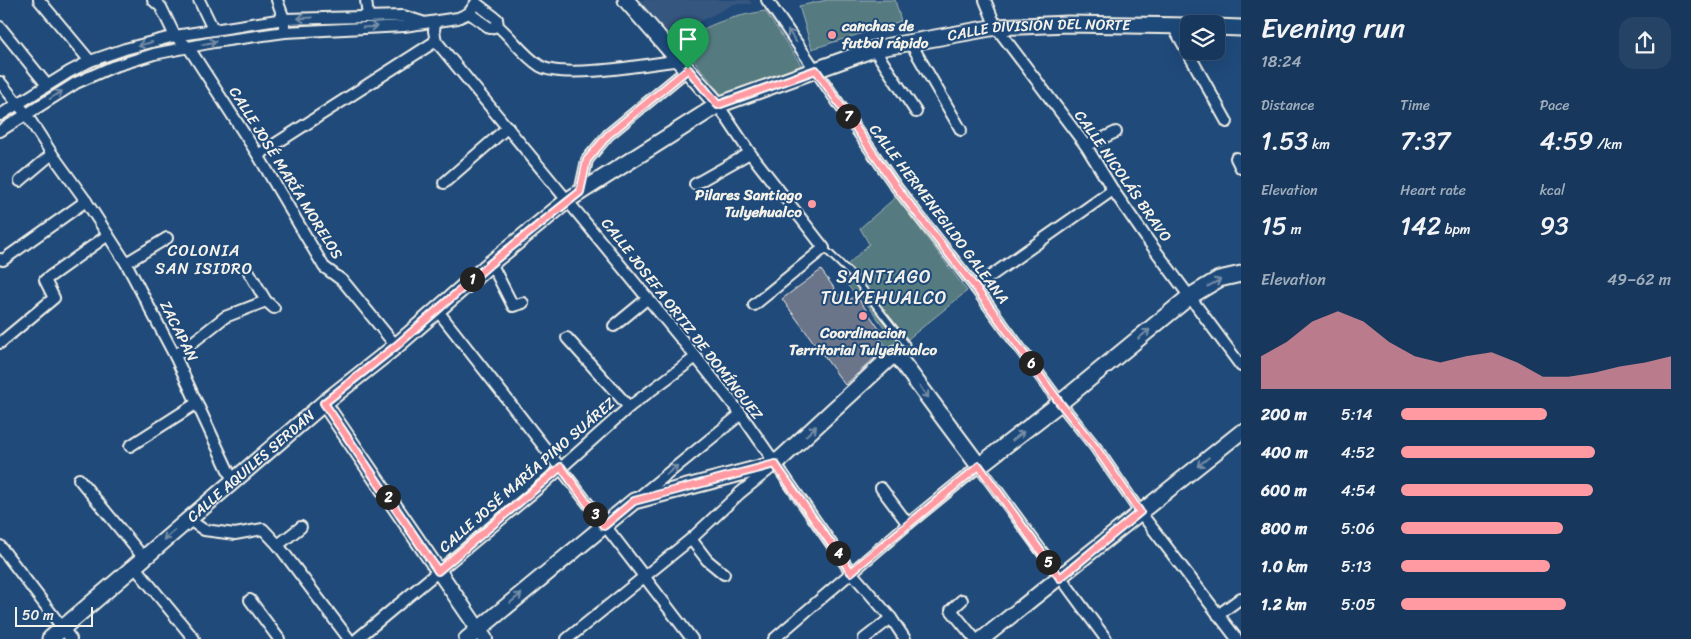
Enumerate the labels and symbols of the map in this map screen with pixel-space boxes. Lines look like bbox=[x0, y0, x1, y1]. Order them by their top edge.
street label: CALLE DIVISIÓN DEL NORTE bbox=[945, 11, 1132, 49]
place label: canchas de futbol rápido bbox=[841, 13, 929, 56]
one-way arrow bbox=[297, 14, 313, 23]
pin bbox=[667, 18, 709, 69]
one-way arrow bbox=[362, 23, 378, 32]
one-way arrow bbox=[787, 29, 797, 43]
marker: canchas de futbol rápido bbox=[826, 29, 838, 41]
one-way arrow bbox=[200, 38, 216, 48]
one-way arrow bbox=[137, 39, 153, 49]
street label: CALLE JOSÉ MARÍA MORELOS bbox=[222, 81, 350, 265]
one-way arrow bbox=[49, 90, 63, 101]
pin: 7 bbox=[836, 104, 860, 128]
street label: CALLE NICOLÁS BRAVO bbox=[1067, 104, 1179, 248]
street label: CALLE HERMENEGILDO GALEANA bbox=[862, 118, 1016, 310]
place label: Pilares Santiago Tulyehualco bbox=[695, 182, 802, 225]
marker: Pilares Santiago Tulyehualco bbox=[806, 198, 818, 210]
street label: CALLE JOSEFA ORTIZ DE DOMÍNGUEZ bbox=[594, 212, 770, 426]
district label: COLONIA SAN ISIDRO bbox=[155, 236, 253, 283]
district label: SANTIAGO TULYEHUALCO bbox=[820, 261, 948, 314]
pin: 1 bbox=[460, 266, 484, 292]
one-way arrow bbox=[1206, 278, 1221, 288]
street label: ZACAPAN bbox=[153, 296, 206, 367]
marker: Coordinacion Territorial Tulyehualco bbox=[857, 310, 869, 322]
place label: Coordinacion Territorial Tulyehualco bbox=[789, 320, 937, 363]
one-way arrow bbox=[1137, 328, 1150, 339]
pin: 6 bbox=[1018, 350, 1044, 376]
one-way arrow bbox=[919, 385, 929, 399]
street label: CALLE JOSÉ MARÍA PINO SUÁREZ bbox=[433, 390, 621, 559]
street label: CALLE AQUILES SERDÁN bbox=[181, 403, 321, 529]
one-way arrow bbox=[804, 425, 817, 437]
one-way arrow bbox=[1011, 430, 1024, 441]
one-way arrow bbox=[1197, 457, 1210, 468]
one-way arrow bbox=[665, 465, 678, 476]
pin: 2 bbox=[376, 484, 400, 510]
pin: 3 bbox=[582, 502, 608, 526]
one-way arrow bbox=[162, 529, 175, 541]
pin: 4 bbox=[826, 540, 850, 566]
pin: 5 bbox=[1036, 550, 1060, 574]
one-way arrow bbox=[509, 593, 522, 604]
scale bar bbox=[15, 604, 92, 627]

